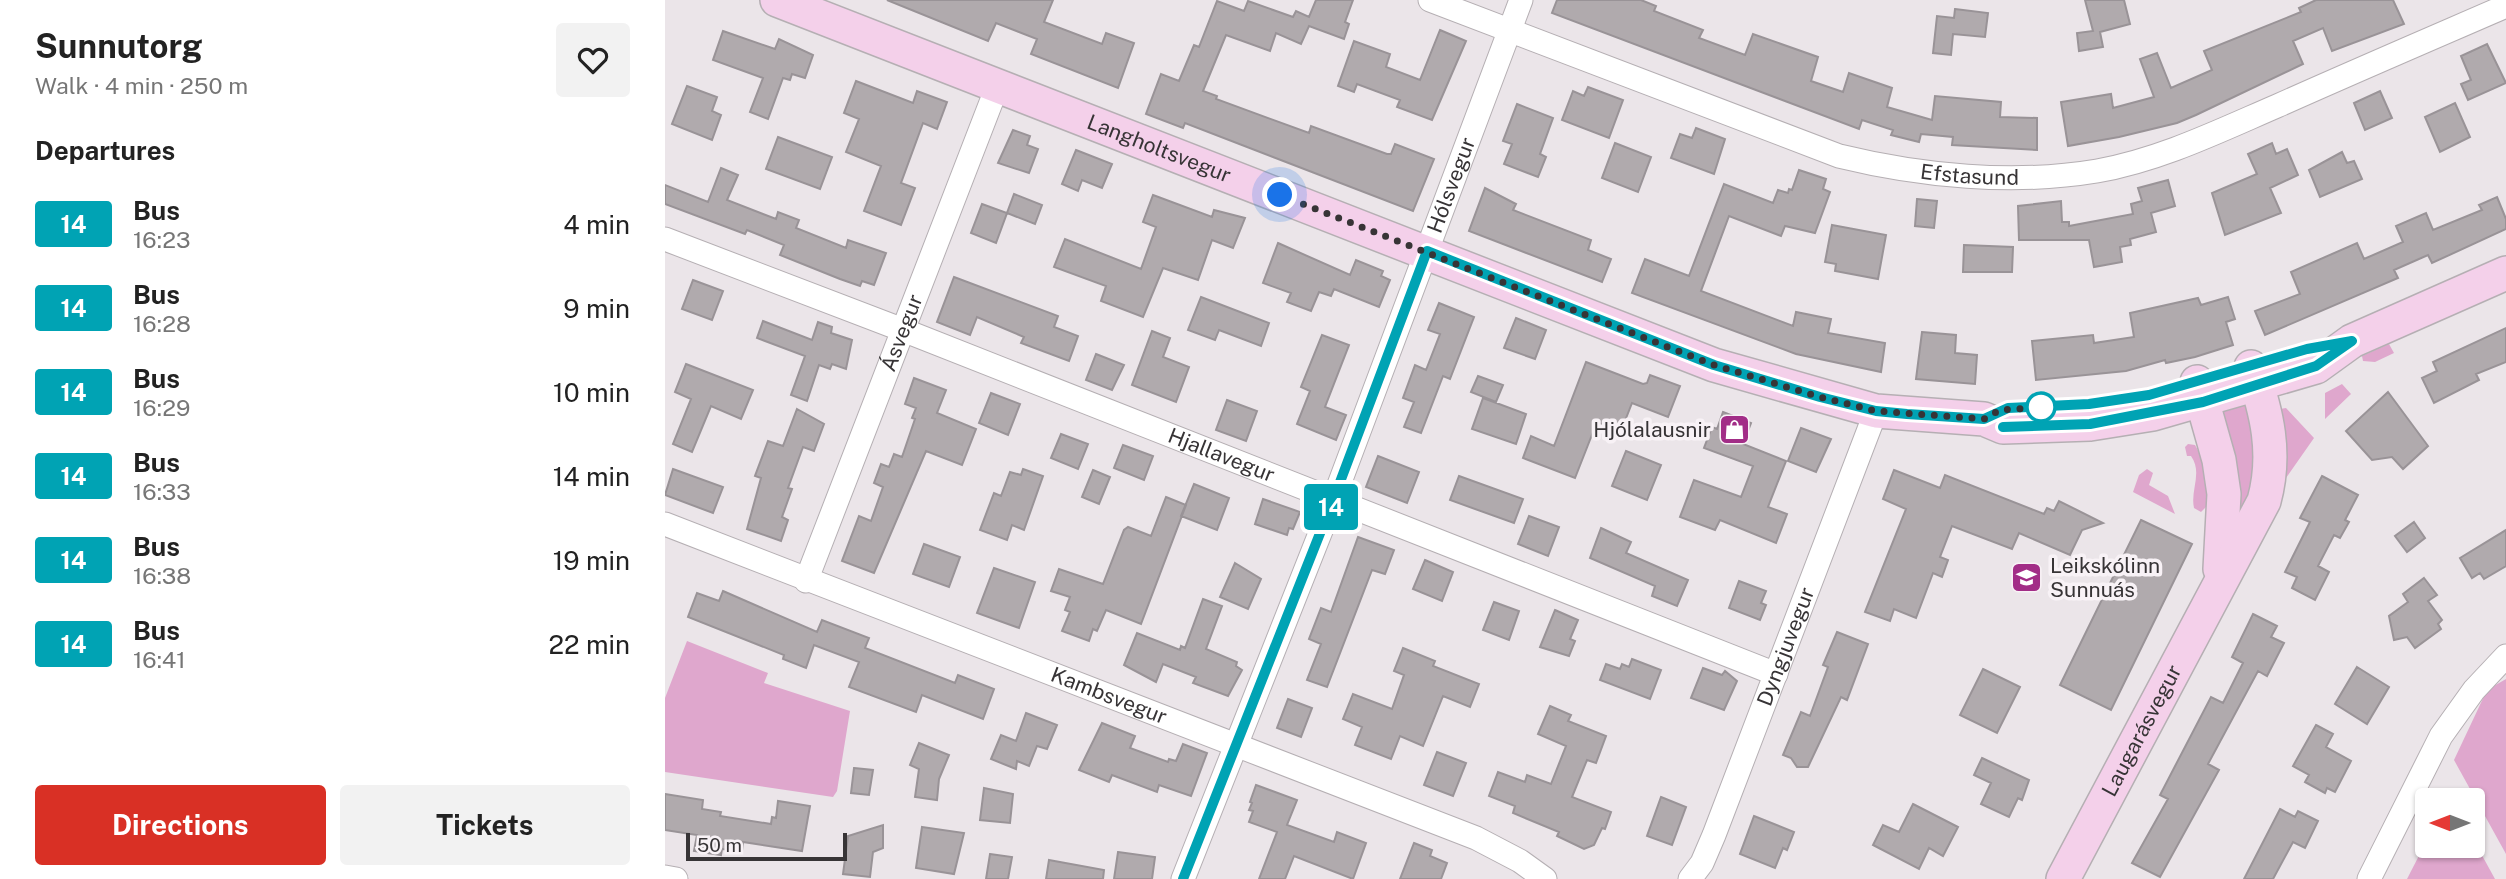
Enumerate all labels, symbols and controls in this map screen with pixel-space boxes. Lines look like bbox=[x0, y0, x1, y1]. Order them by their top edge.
button: heart bbox=[556, 23, 630, 97]
text: Sunnutorg bbox=[35, 27, 203, 65]
text: Walk · 4 min · 250 m bbox=[35, 72, 248, 99]
street label: Langholtsvegur bbox=[1084, 109, 1235, 188]
street label: Hólsvegur bbox=[1422, 134, 1480, 236]
text: Departures bbox=[35, 135, 175, 166]
street label: Efstasund bbox=[1919, 159, 2019, 190]
your location bbox=[1262, 177, 1297, 212]
text: Bus bbox=[133, 195, 180, 226]
text: 4 min bbox=[563, 209, 630, 240]
text: 14 bbox=[60, 210, 87, 238]
text: 16:23 bbox=[133, 226, 191, 253]
text: Bus bbox=[133, 279, 180, 310]
street label: Ásvegur bbox=[875, 291, 928, 375]
text: 9 min bbox=[563, 293, 630, 324]
text: 14 bbox=[60, 294, 87, 322]
text: 16:28 bbox=[133, 310, 191, 337]
text: Bus bbox=[133, 363, 180, 394]
text: 10 min bbox=[553, 377, 630, 408]
text: 14 bbox=[60, 378, 87, 406]
unlabelled marker bbox=[2026, 392, 2056, 422]
text: 16:29 bbox=[133, 394, 190, 421]
shop icon: Hjólalausnir bbox=[1717, 413, 1751, 447]
place label: Hjólalausnir bbox=[1593, 417, 1711, 442]
street label: Hjallavegur bbox=[1165, 423, 1278, 487]
text: Bus bbox=[133, 447, 180, 478]
text: 14 min bbox=[553, 461, 630, 492]
text: 14 bbox=[60, 462, 87, 490]
text: 16:33 bbox=[133, 478, 191, 505]
line badge: 14 bbox=[1299, 484, 1363, 530]
text: 14 bbox=[1318, 493, 1344, 521]
text: Bus bbox=[133, 531, 180, 562]
text: 19 min bbox=[553, 545, 630, 576]
text: 14 bbox=[60, 546, 87, 574]
place label: Leikskólinn Sunnuás bbox=[2050, 553, 2160, 602]
school or university icon: Leikskólinn Sunnuás bbox=[2010, 561, 2044, 595]
text: 16:38 bbox=[133, 562, 191, 589]
street label: Dyngjuvegur bbox=[1751, 584, 1819, 709]
text: Bus bbox=[133, 615, 180, 646]
text: 22 min bbox=[549, 629, 630, 660]
text: 14 bbox=[60, 630, 87, 658]
text: 16:41 bbox=[133, 646, 186, 673]
street label: Laugarásvegur bbox=[2096, 660, 2187, 801]
street label: Kambsvegur bbox=[1047, 662, 1171, 729]
button: Directions bbox=[35, 785, 326, 865]
button: Tickets bbox=[340, 785, 630, 865]
north arrow bbox=[2415, 788, 2485, 858]
map controls bbox=[2415, 788, 2485, 858]
scale bar bbox=[686, 830, 847, 862]
text: 50 m bbox=[697, 834, 742, 856]

